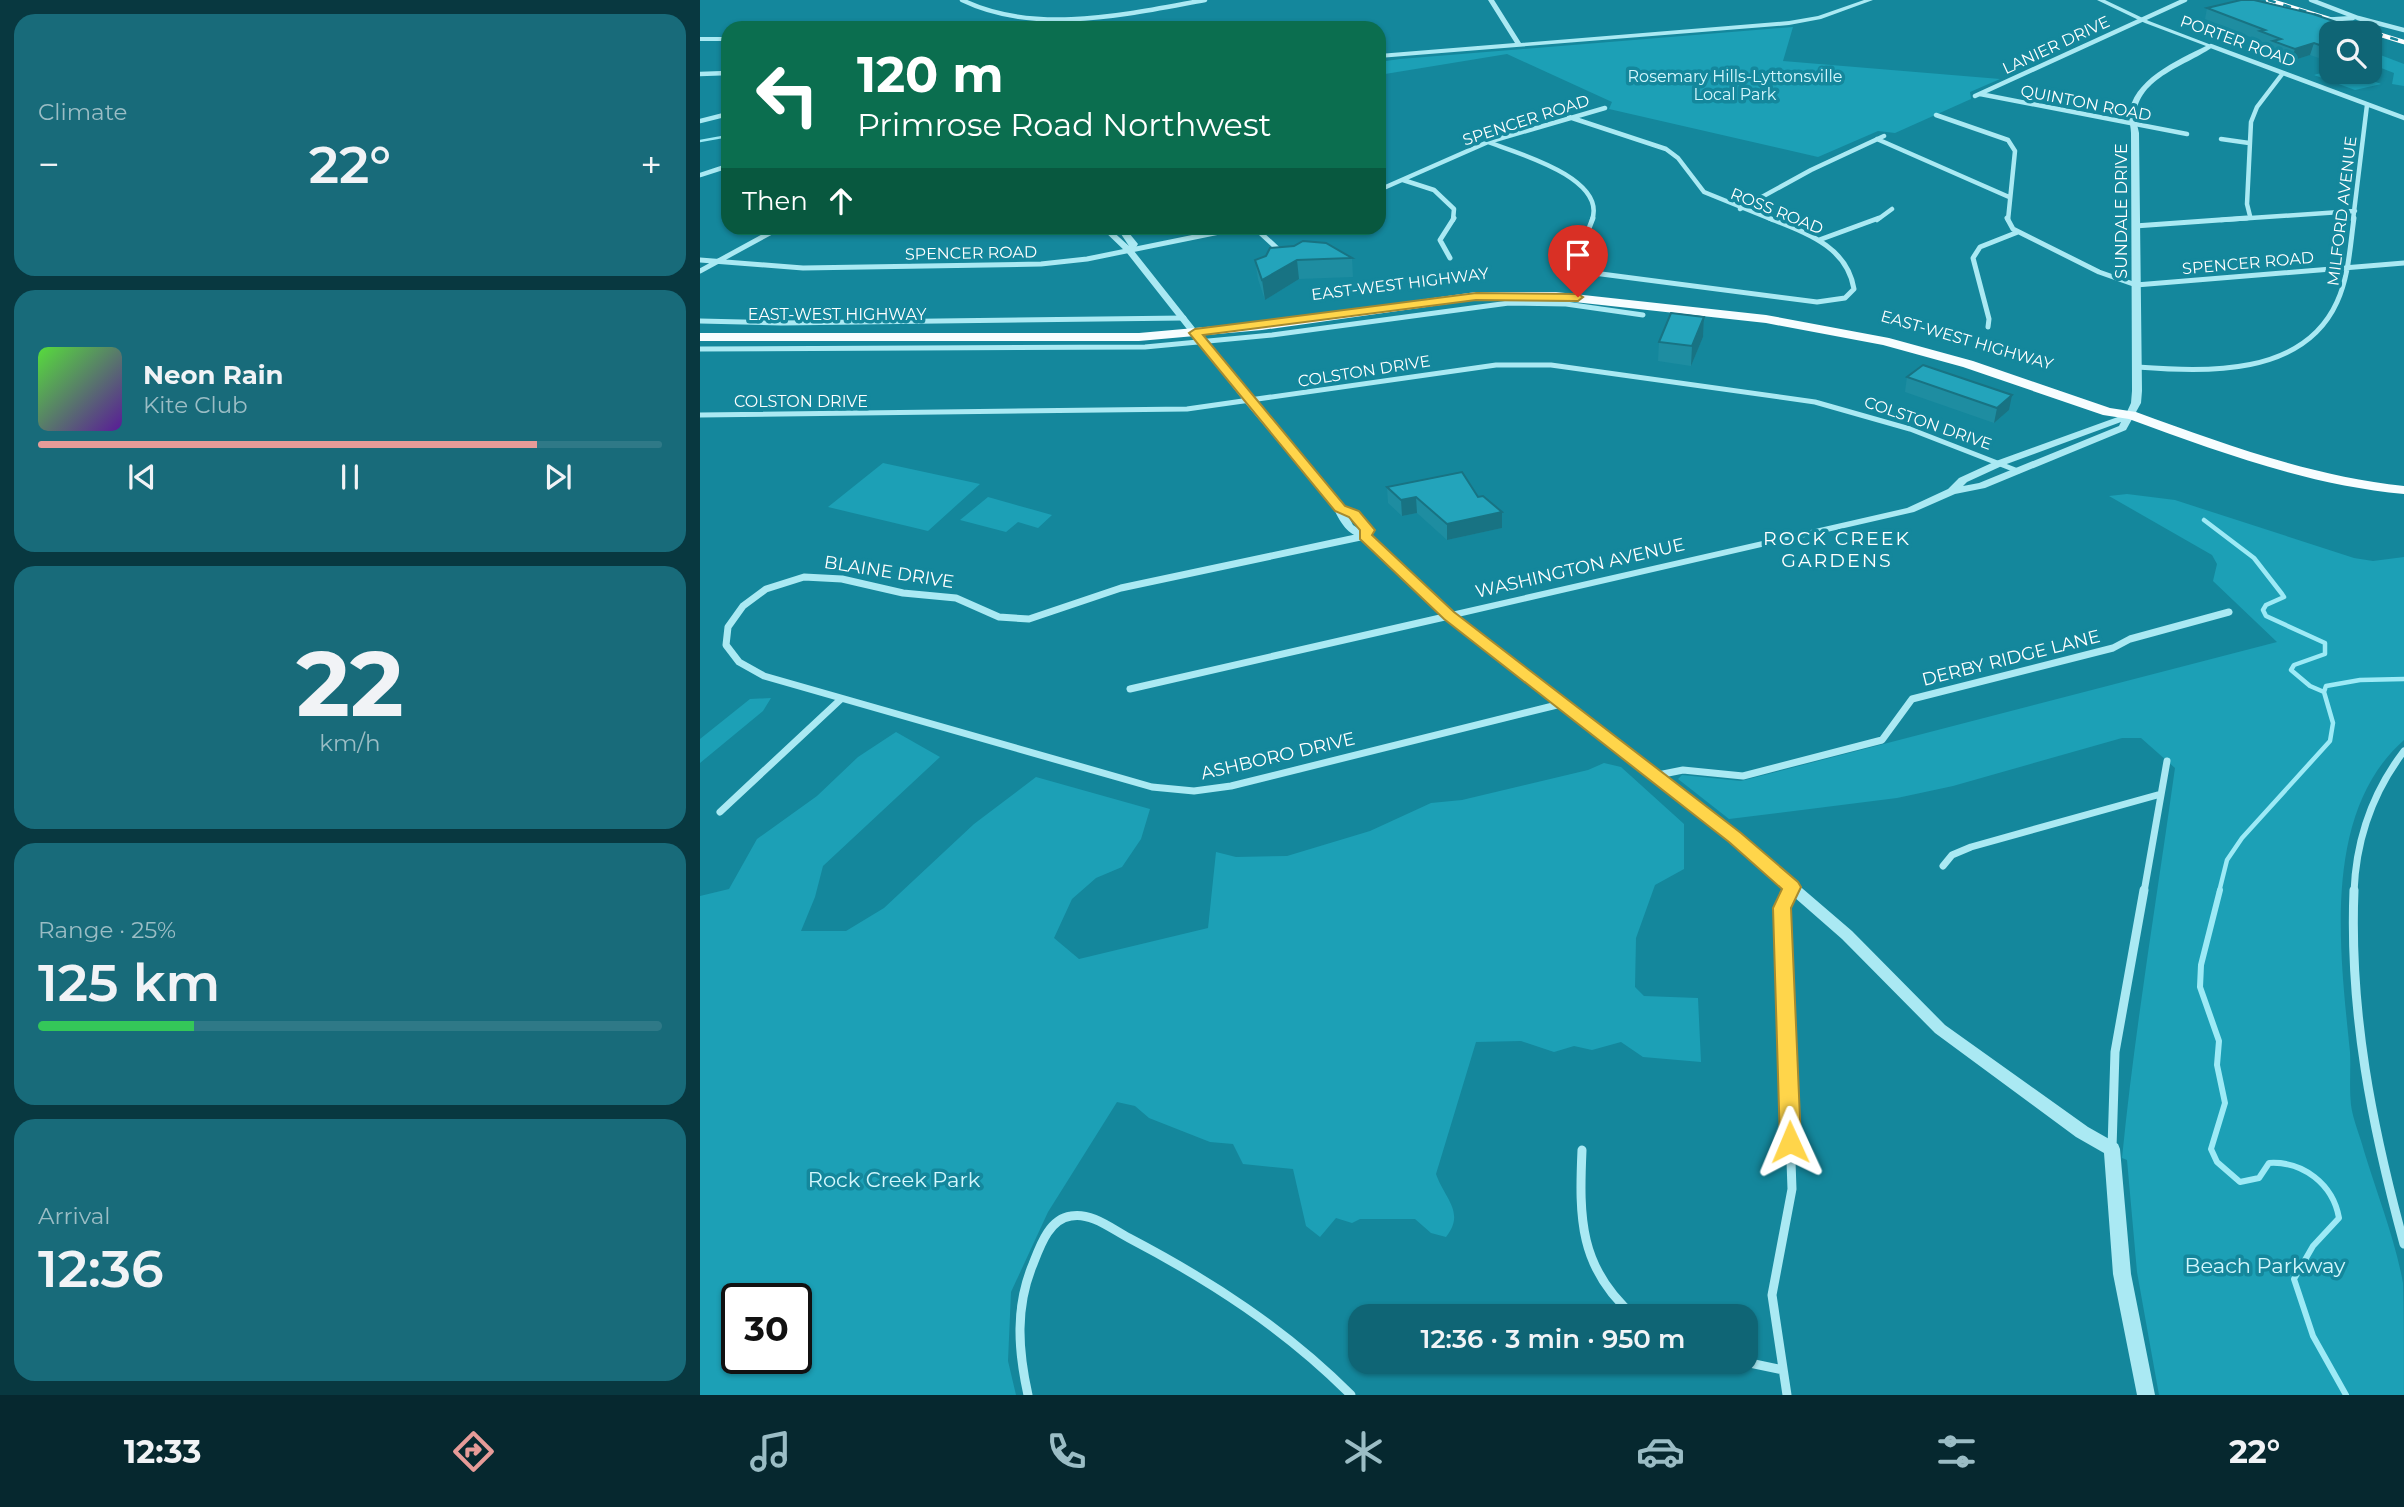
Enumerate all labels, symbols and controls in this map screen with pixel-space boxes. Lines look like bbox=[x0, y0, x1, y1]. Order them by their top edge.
street label: PORTER ROAD bbox=[2178, 11, 2298, 71]
street label: LANIER DRIVE bbox=[1999, 12, 2113, 78]
map controls bbox=[2319, 21, 2382, 84]
button: search bbox=[2319, 21, 2382, 84]
text: 120 m bbox=[857, 45, 1004, 104]
icon: left bbox=[742, 49, 833, 140]
park label: Rosemary Hills-Lyttonsville Local Park bbox=[1628, 67, 1842, 104]
street label: QUINTON ROAD bbox=[2019, 81, 2153, 125]
street label: SPENCER ROAD bbox=[1460, 91, 1592, 149]
text: Climate bbox=[38, 98, 127, 126]
text: Primrose Road Northwest bbox=[857, 105, 1272, 144]
text: 22° bbox=[309, 133, 391, 196]
street label: MILFORD AVENUE bbox=[2323, 135, 2361, 287]
text: − bbox=[38, 141, 60, 188]
text: + bbox=[640, 141, 662, 188]
street label: SUNDALE DRIVE bbox=[2112, 143, 2131, 279]
icon: ahead bbox=[822, 182, 860, 220]
street label: ROSS ROAD bbox=[1728, 184, 1826, 238]
text: Then bbox=[742, 185, 808, 217]
pin bbox=[1548, 225, 1608, 297]
icon: arrive bbox=[1559, 236, 1597, 274]
street label: SPENCER ROAD bbox=[905, 242, 1037, 264]
street label: SPENCER ROAD bbox=[2181, 248, 2315, 278]
street label: EAST-WEST HIGHWAY bbox=[1310, 264, 1491, 304]
street label: EAST-WEST HIGHWAY bbox=[748, 305, 927, 324]
street label: EAST-WEST HIGHWAY bbox=[1879, 306, 2056, 374]
street label: COLSTON DRIVE bbox=[1296, 351, 1432, 391]
text: Neon Rain bbox=[143, 359, 284, 391]
text: Kite Club bbox=[143, 391, 248, 419]
street label: COLSTON DRIVE bbox=[734, 392, 868, 411]
street label: COLSTON DRIVE bbox=[1862, 392, 1994, 454]
icon: previous bbox=[123, 458, 161, 496]
icon: pause bbox=[331, 458, 369, 496]
icon: next bbox=[539, 458, 577, 496]
district label: ROCK CREEK GARDENS bbox=[1763, 527, 1911, 572]
street label: WASHINGTON AVENUE bbox=[1473, 533, 1687, 603]
street label: BLAINE DRIVE bbox=[822, 551, 956, 593]
street label: DERBY RIDGE LANE bbox=[1920, 625, 2102, 691]
text: 22 bbox=[296, 628, 404, 739]
street label: ASHBORO DRIVE bbox=[1199, 728, 1357, 784]
text: km/h bbox=[319, 729, 381, 757]
text: Range · 25% bbox=[38, 916, 176, 944]
text: 125 km bbox=[38, 951, 220, 1014]
position arrow bbox=[1753, 1105, 1827, 1179]
park label: Rock Creek Park bbox=[808, 1167, 981, 1192]
text: Arrival bbox=[38, 1202, 111, 1230]
text: 12:36 bbox=[38, 1237, 164, 1300]
park label: Beach Parkway bbox=[2185, 1253, 2346, 1278]
speed limit sign: 30 bbox=[721, 1283, 812, 1374]
text: 12:36 · 3 min · 950 m bbox=[1421, 1323, 1685, 1355]
icon: directions bbox=[449, 1427, 498, 1476]
icon: music bbox=[746, 1427, 795, 1476]
icon: phone bbox=[1042, 1427, 1091, 1476]
icon: climate bbox=[1339, 1427, 1388, 1476]
icon: car bbox=[1636, 1427, 1685, 1476]
icon: filters bbox=[1932, 1427, 1981, 1476]
text: 12:33 bbox=[124, 1432, 201, 1471]
text: 22° bbox=[2229, 1432, 2280, 1471]

